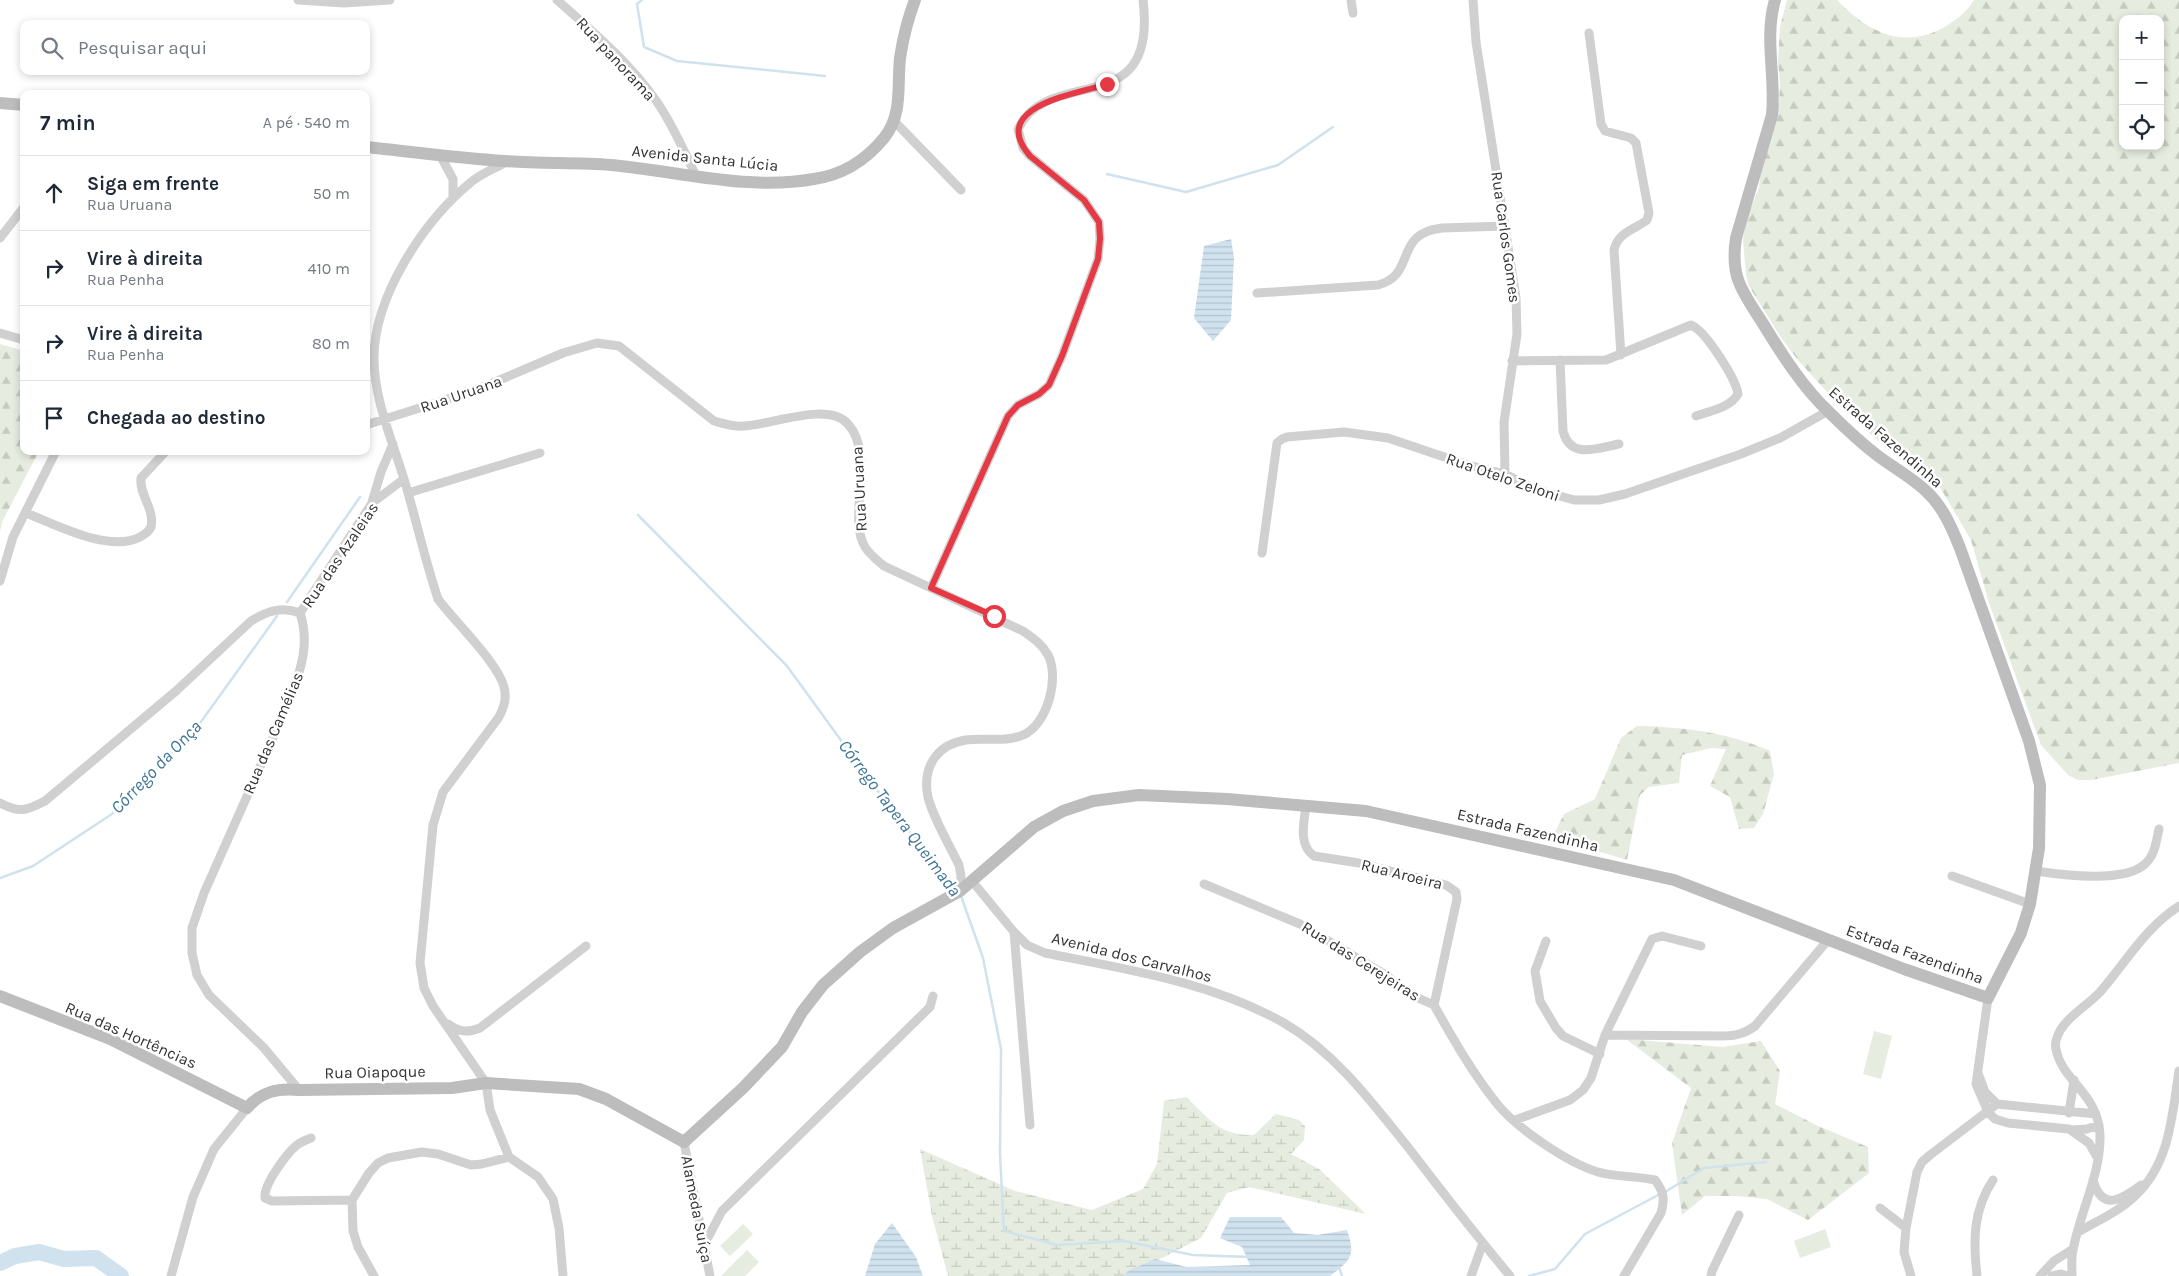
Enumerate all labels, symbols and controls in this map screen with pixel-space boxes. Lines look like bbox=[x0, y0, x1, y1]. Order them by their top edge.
street label: Rua panorama bbox=[573, 13, 659, 105]
map controls bbox=[2119, 15, 2164, 150]
button: + bbox=[2119, 15, 2164, 60]
search box bbox=[20, 20, 370, 75]
icon: search bbox=[38, 34, 66, 62]
text: Pesquisar aqui bbox=[78, 37, 207, 59]
button: − bbox=[2119, 60, 2164, 105]
route end bbox=[1096, 73, 1119, 96]
button: locate bbox=[2119, 105, 2164, 150]
text: 7 min bbox=[40, 111, 96, 135]
text: A pé · 540 m bbox=[263, 113, 350, 132]
street label: Avenida Santa Lúcia bbox=[631, 141, 779, 175]
street label: Rua Carlos Gomes bbox=[1487, 170, 1525, 304]
text: Siga em frente bbox=[87, 173, 219, 195]
icon: ahead bbox=[40, 179, 68, 207]
text: 50 m bbox=[313, 184, 350, 203]
text: Rua Uruana bbox=[87, 195, 172, 214]
text: Vire à direita bbox=[87, 248, 203, 270]
icon: right bbox=[40, 254, 68, 282]
text: 410 m bbox=[308, 259, 350, 278]
text: Rua Penha bbox=[87, 270, 164, 289]
text: Vire à direita bbox=[87, 323, 203, 345]
icon: right bbox=[40, 329, 68, 357]
text: 80 m bbox=[312, 334, 350, 353]
text: Rua Penha bbox=[87, 345, 164, 364]
street label: Rua Uruana bbox=[418, 371, 504, 417]
street label: Estrada Fazendinha bbox=[1825, 382, 1947, 492]
icon: arrive bbox=[40, 404, 68, 432]
text: Chegada ao destino bbox=[87, 407, 265, 429]
street label: Rua Uruana bbox=[847, 446, 871, 532]
street label: Rua Otelo Zeloni bbox=[1444, 449, 1562, 505]
street label: Rua das Azaleias bbox=[298, 499, 382, 611]
route start bbox=[983, 605, 1006, 628]
street label: Rua das Camélias bbox=[239, 669, 307, 797]
water label: Córrego da Onça bbox=[106, 716, 206, 818]
water label: Córrego Tapera Queimada bbox=[834, 735, 966, 901]
street label: Estrada Fazendinha bbox=[1455, 804, 1601, 856]
street label: Rua Aroeira bbox=[1359, 855, 1445, 893]
street label: Rua das Cerejeiras bbox=[1298, 917, 1424, 1005]
street label: Estrada Fazendinha bbox=[1844, 920, 1986, 988]
street label: Avenida dos Carvalhos bbox=[1050, 928, 1214, 986]
street label: Rua das Hortências bbox=[62, 997, 200, 1073]
street label: Rua Oiapoque bbox=[324, 1062, 426, 1082]
street label: Alameda Suíça bbox=[677, 1154, 717, 1264]

